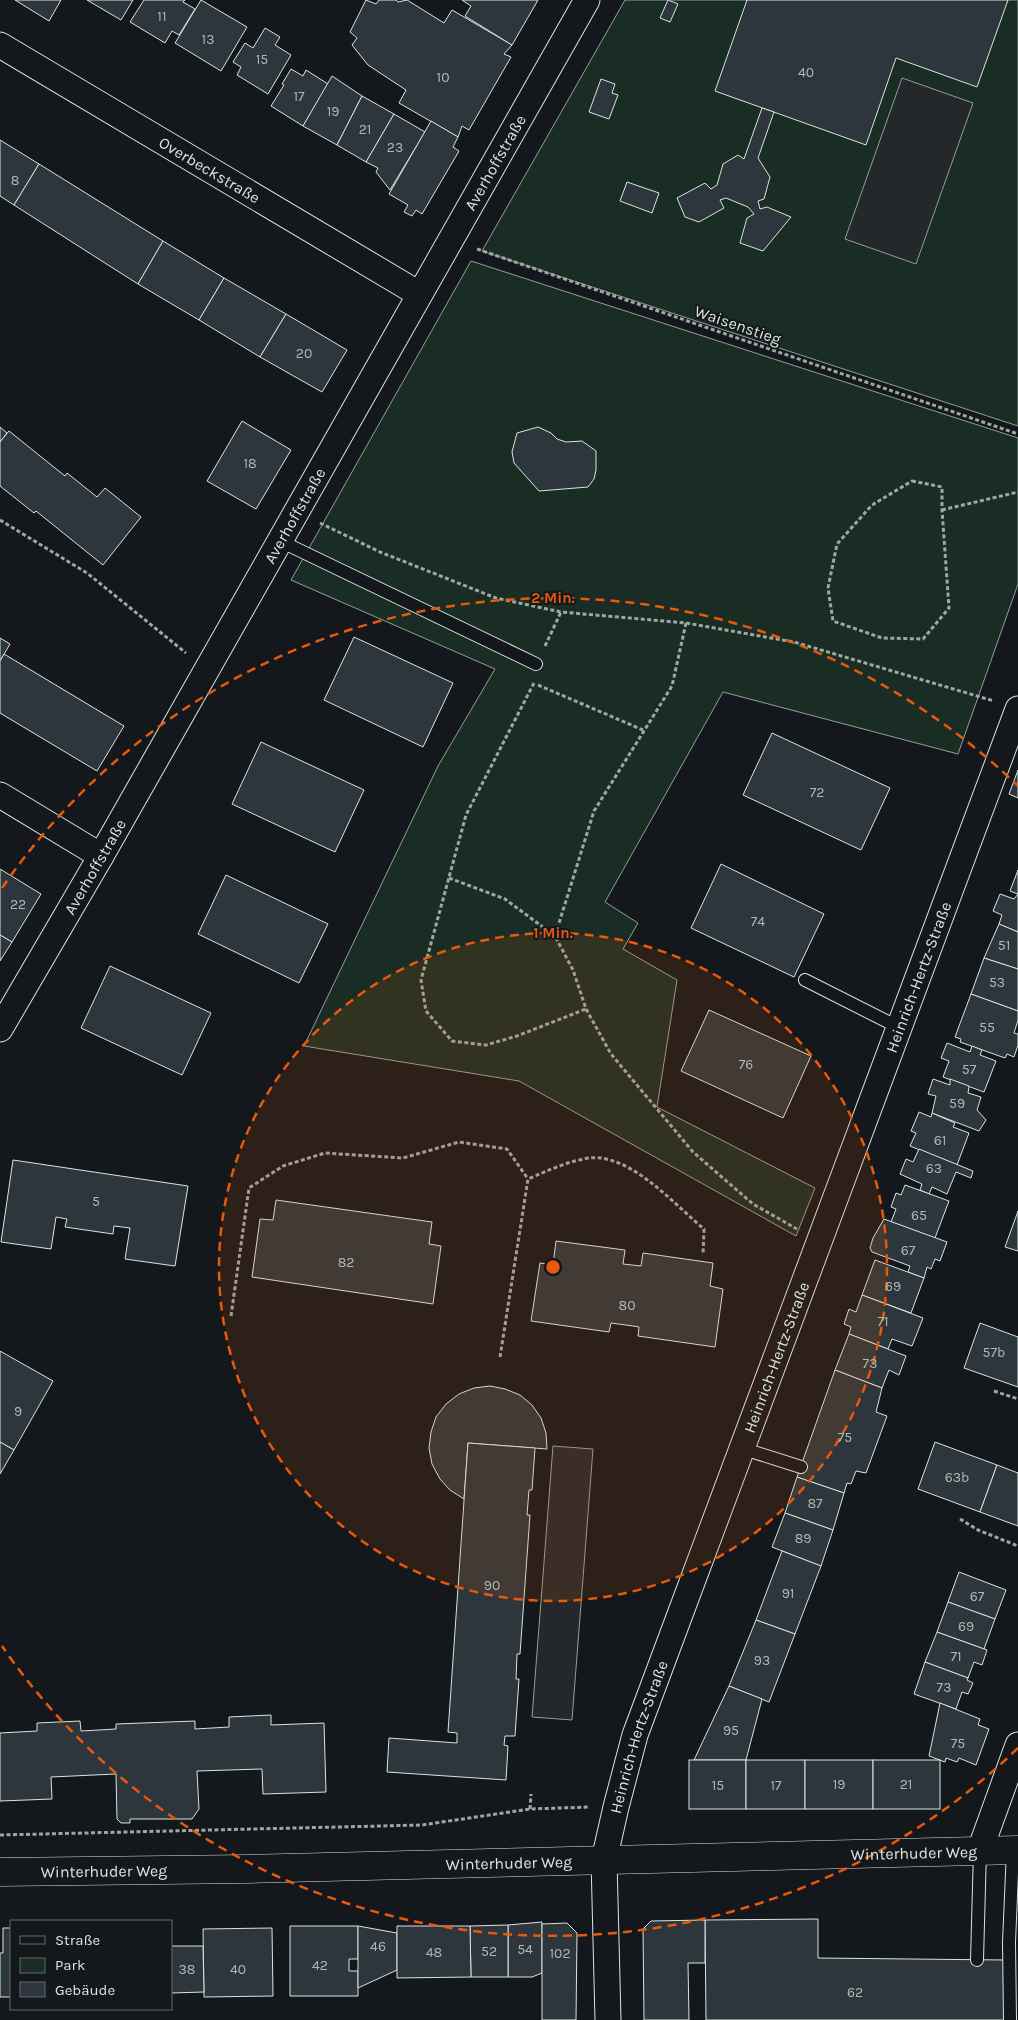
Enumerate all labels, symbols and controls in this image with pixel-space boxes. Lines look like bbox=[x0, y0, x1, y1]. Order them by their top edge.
house number: 11 bbox=[157, 8, 167, 25]
house number: 13 bbox=[202, 31, 214, 48]
house number: 15 bbox=[256, 51, 268, 68]
house number: 40 bbox=[798, 64, 814, 81]
house number: 10 bbox=[437, 69, 449, 86]
house number: 17 bbox=[293, 88, 305, 105]
house number: 19 bbox=[327, 103, 339, 120]
street label: Averhoffstraße bbox=[460, 111, 530, 214]
house number: 21 bbox=[359, 121, 371, 138]
street label: Overbeckstraße bbox=[156, 132, 264, 207]
house number: 23 bbox=[387, 139, 403, 156]
house number: 8 bbox=[11, 172, 19, 189]
street label: Waisenstieg bbox=[692, 301, 784, 349]
house number: 20 bbox=[296, 345, 312, 362]
house number: 18 bbox=[243, 455, 257, 472]
street label: Averhoffstraße bbox=[260, 464, 329, 567]
text: 2 Min. bbox=[531, 589, 575, 607]
house number: 72 bbox=[810, 784, 824, 801]
street label: Averhoffstraße bbox=[60, 815, 130, 918]
house number: 22 bbox=[10, 896, 26, 913]
street label: Heinrich-Hertz-Straße bbox=[881, 899, 955, 1055]
house number: 74 bbox=[751, 913, 765, 930]
text: 1 Min. bbox=[533, 924, 573, 942]
house number: 51 bbox=[998, 937, 1010, 954]
house number: 53 bbox=[989, 974, 1005, 991]
house number: 55 bbox=[979, 1019, 995, 1036]
house number: 76 bbox=[739, 1056, 753, 1073]
house number: 57 bbox=[962, 1061, 977, 1078]
house number: 59 bbox=[949, 1095, 965, 1112]
house number: 61 bbox=[934, 1132, 946, 1149]
house number: 63 bbox=[926, 1160, 942, 1177]
house number: 5 bbox=[92, 1193, 100, 1210]
house number: 65 bbox=[911, 1207, 927, 1224]
house number: 67 bbox=[901, 1242, 916, 1259]
house number: 82 bbox=[338, 1254, 354, 1271]
centre of rings bbox=[544, 1258, 562, 1276]
house number: 69 bbox=[885, 1278, 901, 1295]
street label: Heinrich-Hertz-Straße bbox=[739, 1279, 813, 1435]
house number: 80 bbox=[619, 1297, 635, 1314]
house number: 71 bbox=[877, 1313, 889, 1330]
house number: 57b bbox=[983, 1344, 1005, 1361]
house number: 73 bbox=[863, 1355, 877, 1372]
house number: 9 bbox=[14, 1403, 22, 1420]
house number: 75 bbox=[838, 1429, 852, 1446]
house number: 63b bbox=[945, 1469, 969, 1486]
house number: 87 bbox=[807, 1495, 823, 1512]
house number: 89 bbox=[795, 1530, 811, 1547]
house number: 90 bbox=[484, 1577, 500, 1594]
house number: 91 bbox=[782, 1585, 794, 1602]
house number: 67 bbox=[970, 1588, 985, 1605]
house number: 69 bbox=[958, 1618, 974, 1635]
house number: 71 bbox=[950, 1648, 962, 1665]
house number: 93 bbox=[754, 1652, 770, 1669]
street label: Heinrich-Hertz-Straße bbox=[605, 1658, 672, 1815]
house number: 73 bbox=[937, 1679, 951, 1696]
house number: 95 bbox=[723, 1722, 739, 1739]
house number: 75 bbox=[951, 1735, 965, 1752]
house number: 19 bbox=[833, 1776, 845, 1793]
house number: 21 bbox=[900, 1776, 912, 1793]
house number: 15 bbox=[712, 1777, 724, 1794]
house number: 17 bbox=[770, 1777, 782, 1794]
street label: Winterhuder Weg bbox=[850, 1842, 977, 1864]
street label: Winterhuder Weg bbox=[445, 1851, 572, 1874]
street label: Winterhuder Weg bbox=[41, 1860, 167, 1881]
legend bbox=[10, 1920, 172, 2010]
text: Straße bbox=[55, 1931, 100, 1949]
house number: 46 bbox=[370, 1938, 386, 1955]
house number: 54 bbox=[517, 1941, 533, 1958]
house number: 52 bbox=[481, 1943, 497, 1960]
house number: 48 bbox=[426, 1944, 442, 1961]
house number: 102 bbox=[549, 1945, 571, 1962]
text: Park bbox=[55, 1956, 85, 1974]
house number: 42 bbox=[312, 1957, 328, 1974]
house number: 38 bbox=[179, 1961, 195, 1978]
house number: 40 bbox=[230, 1961, 246, 1978]
text: Gebäude bbox=[55, 1981, 115, 1999]
house number: 62 bbox=[847, 1984, 863, 2001]

